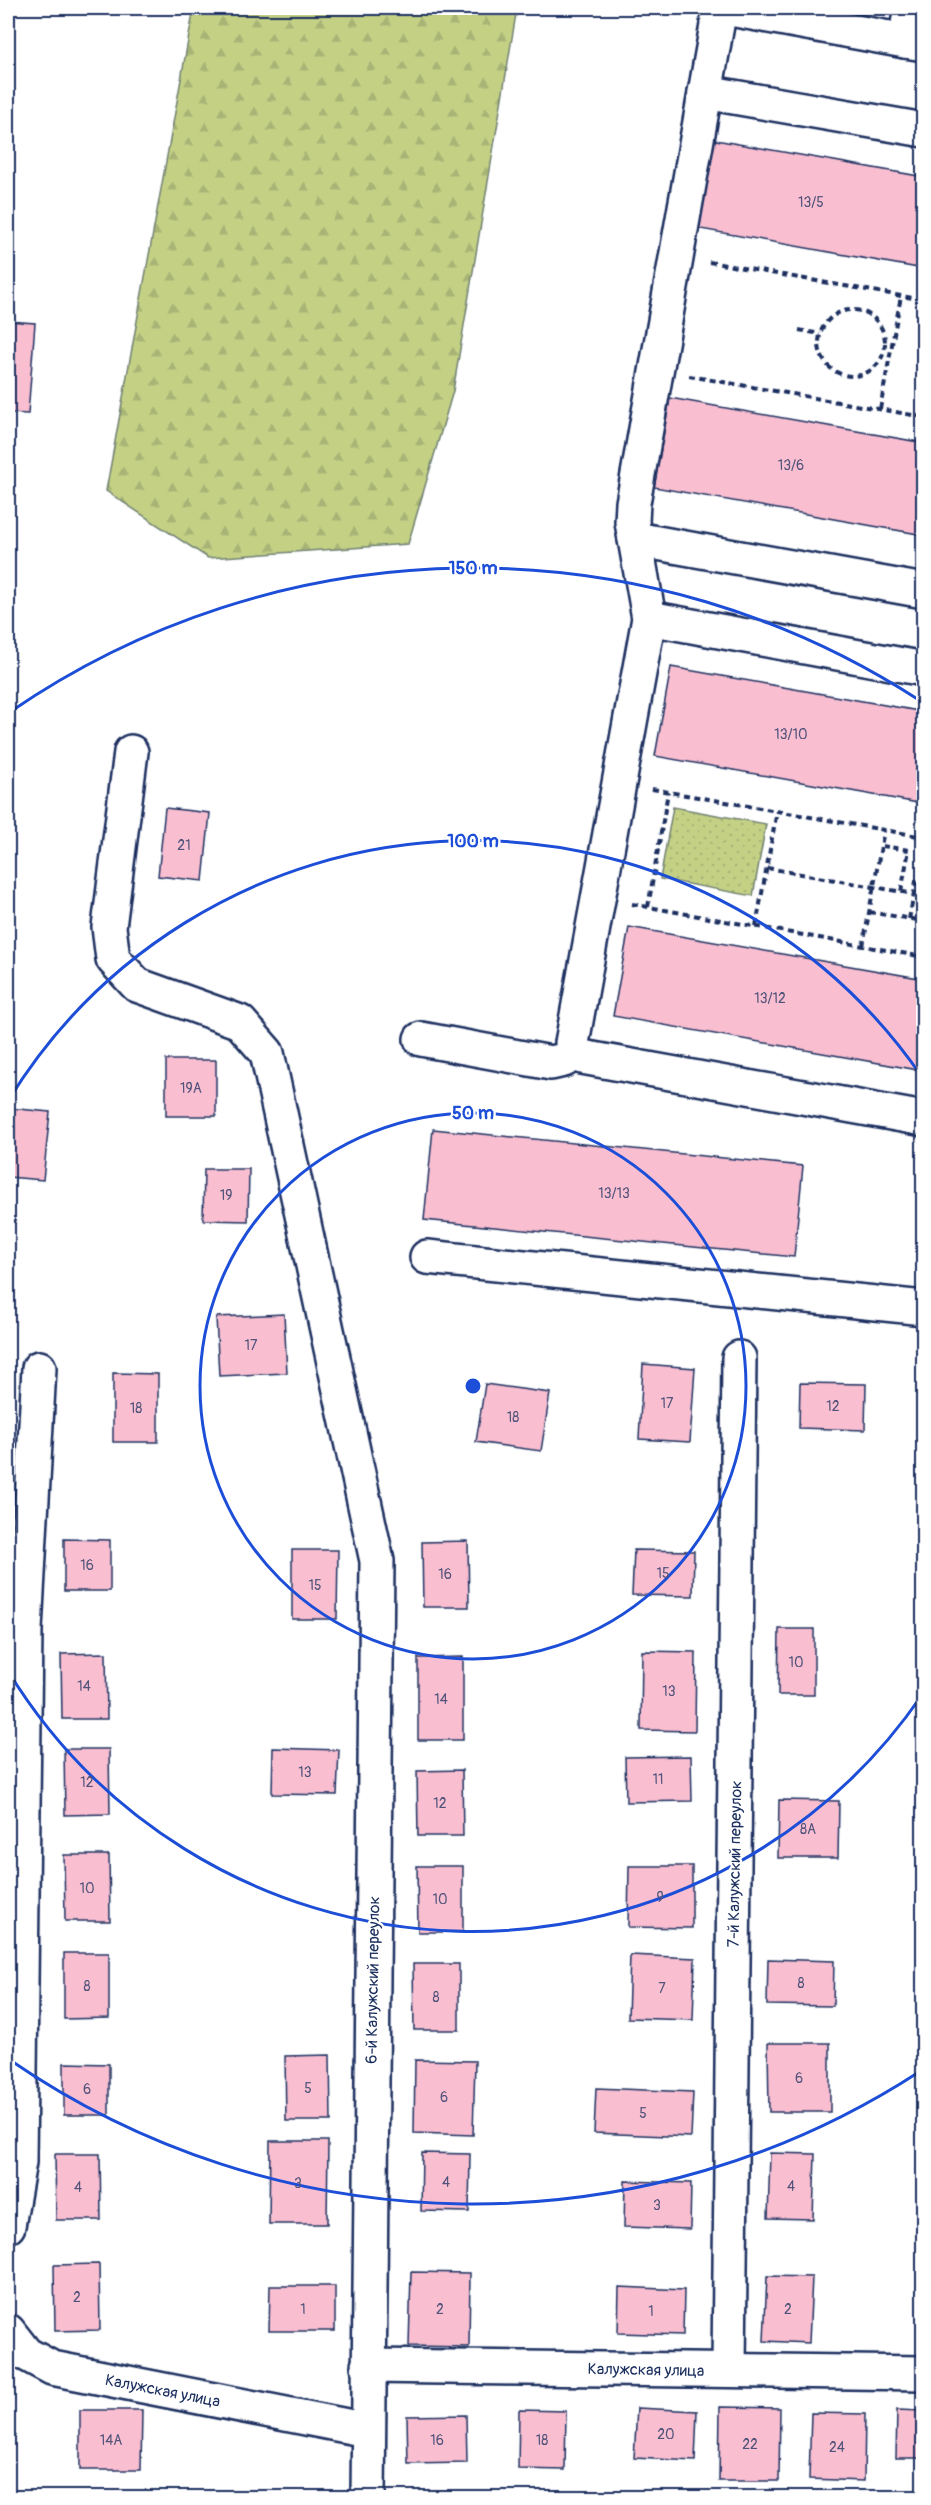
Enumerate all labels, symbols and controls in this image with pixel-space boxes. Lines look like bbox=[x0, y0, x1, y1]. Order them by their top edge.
house number: 13/5 bbox=[798, 194, 824, 211]
house number: 13/6 bbox=[778, 457, 804, 474]
text: 150 m bbox=[449, 557, 498, 580]
house number: 13/10 bbox=[774, 726, 808, 743]
text: 100 m bbox=[447, 830, 499, 853]
house number: 21 bbox=[177, 837, 191, 854]
house number: 13/12 bbox=[754, 990, 786, 1007]
house number: 19А bbox=[180, 1080, 202, 1097]
text: 50 m bbox=[452, 1102, 494, 1125]
house number: 13/13 bbox=[598, 1185, 630, 1202]
house number: 19 bbox=[220, 1187, 232, 1204]
house number: 17 bbox=[245, 1337, 258, 1354]
centre of rings bbox=[463, 1376, 483, 1396]
house number: 17 bbox=[661, 1395, 674, 1412]
house number: 12 bbox=[826, 1398, 840, 1415]
house number: 18 bbox=[130, 1400, 142, 1417]
house number: 18 bbox=[507, 1409, 519, 1426]
house number: 16 bbox=[80, 1557, 94, 1574]
house number: 15 bbox=[656, 1565, 670, 1582]
house number: 16 bbox=[438, 1566, 452, 1583]
house number: 15 bbox=[308, 1577, 322, 1594]
house number: 10 bbox=[788, 1654, 804, 1671]
house number: 14 bbox=[77, 1678, 91, 1695]
house number: 13 bbox=[662, 1683, 676, 1700]
house number: 14 bbox=[434, 1691, 448, 1708]
house number: 13 bbox=[298, 1764, 312, 1781]
house number: 11 bbox=[653, 1771, 663, 1788]
house number: 12 bbox=[80, 1774, 94, 1791]
street label: 7-й Калужский переулок bbox=[724, 1780, 746, 1948]
house number: 12 bbox=[433, 1795, 447, 1812]
house number: 8А bbox=[800, 1821, 816, 1838]
house number: 10 bbox=[79, 1880, 95, 1897]
house number: 9 bbox=[656, 1889, 664, 1906]
house number: 10 bbox=[432, 1891, 448, 1908]
street label: 6-й Калужский переулок bbox=[362, 1896, 384, 2064]
house number: 8 bbox=[797, 1975, 805, 1992]
house number: 8 bbox=[83, 1978, 91, 1995]
house number: 7 bbox=[658, 1980, 666, 1997]
house number: 8 bbox=[432, 1989, 440, 2006]
house number: 6 bbox=[795, 2070, 803, 2087]
house number: 5 bbox=[304, 2080, 312, 2097]
house number: 6 bbox=[83, 2081, 91, 2098]
house number: 6 bbox=[440, 2089, 448, 2106]
house number: 5 bbox=[639, 2105, 647, 2122]
house number: 4 bbox=[442, 2174, 450, 2191]
house number: 3 bbox=[294, 2175, 302, 2192]
house number: 4 bbox=[787, 2178, 795, 2195]
house number: 4 bbox=[74, 2179, 82, 2196]
house number: 3 bbox=[653, 2197, 661, 2214]
house number: 2 bbox=[73, 2289, 81, 2306]
house number: 1 bbox=[300, 2301, 306, 2318]
house number: 2 bbox=[436, 2301, 444, 2318]
house number: 2 bbox=[784, 2301, 792, 2318]
house number: 1 bbox=[648, 2303, 654, 2320]
street label: Калужская улица bbox=[587, 2359, 705, 2381]
street label: Калужская улица bbox=[104, 2370, 222, 2412]
house number: 20 bbox=[657, 2426, 675, 2443]
house number: 14А bbox=[100, 2432, 122, 2449]
house number: 16 bbox=[430, 2432, 444, 2449]
house number: 18 bbox=[536, 2432, 548, 2449]
house number: 22 bbox=[742, 2436, 758, 2453]
house number: 24 bbox=[829, 2439, 845, 2456]

